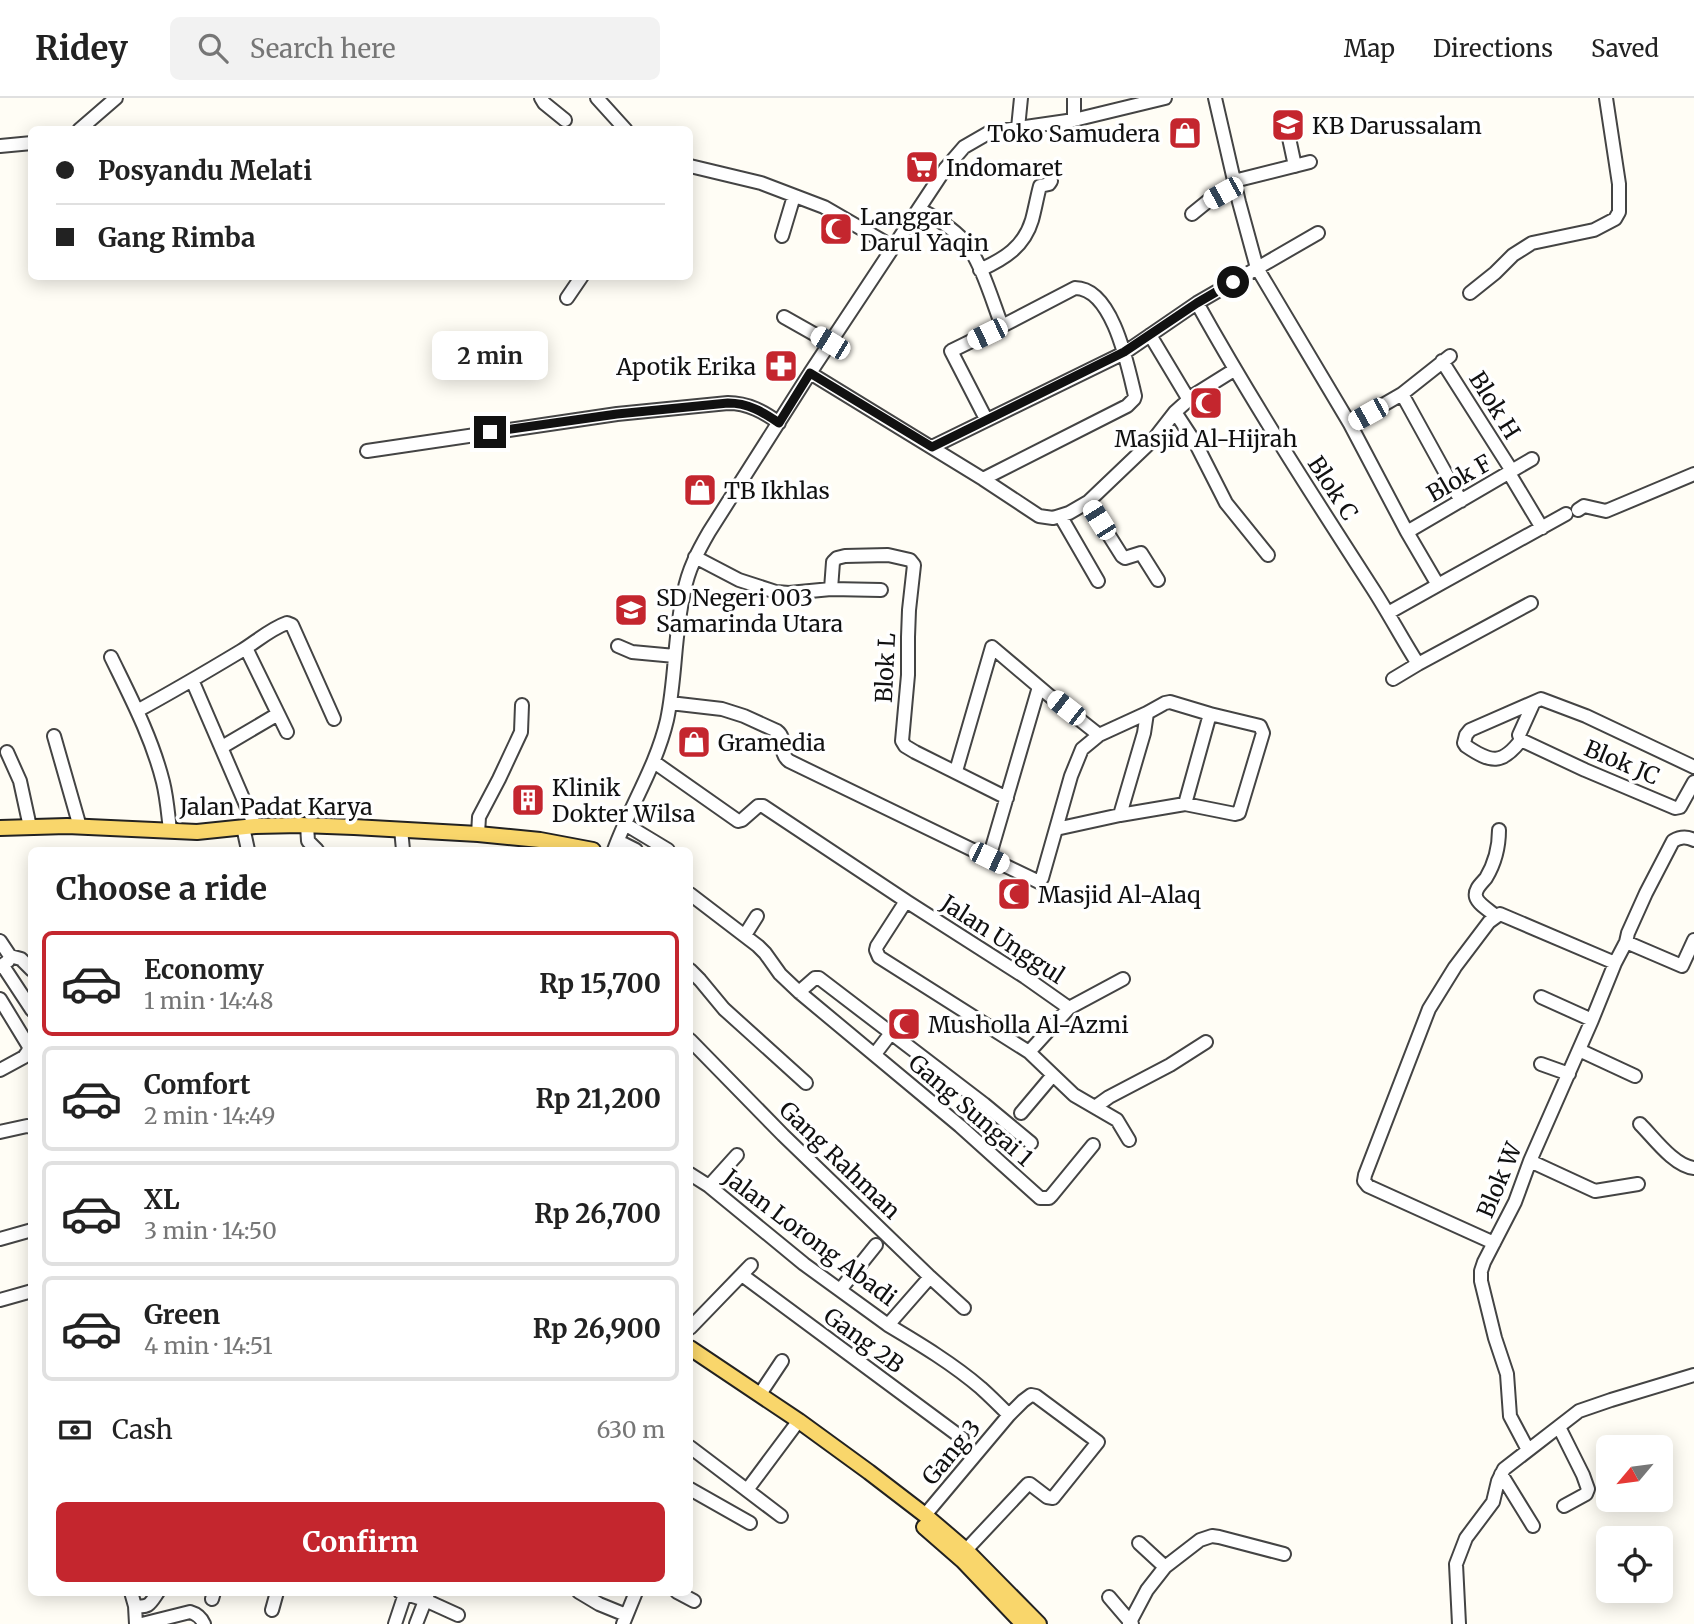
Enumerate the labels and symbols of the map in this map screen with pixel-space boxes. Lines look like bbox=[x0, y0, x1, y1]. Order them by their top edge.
school or university icon: KB Darussalam bbox=[1269, 106, 1307, 144]
place label: KB Darussalam bbox=[1312, 111, 1482, 140]
shop icon: Toko Samudera bbox=[1166, 114, 1204, 152]
place label: Toko Samudera bbox=[987, 119, 1160, 148]
supermarket icon: Indomaret bbox=[903, 148, 941, 186]
place label: Indomaret bbox=[946, 153, 1063, 182]
car bbox=[1200, 174, 1247, 212]
place label: Langgar Darul Yaqin bbox=[860, 202, 989, 257]
mosque icon: Langgar Darul Yaqin bbox=[817, 210, 855, 248]
route start bbox=[1217, 266, 1249, 298]
car bbox=[964, 315, 1011, 353]
car bbox=[807, 323, 854, 363]
callout: 2 min bbox=[432, 330, 548, 380]
pharmacy icon: Apotik Erika bbox=[762, 347, 800, 385]
place label: Apotik Erika bbox=[615, 352, 756, 381]
street label: Blok H bbox=[1463, 366, 1527, 444]
mosque icon: Masjid Al-Hijrah bbox=[1187, 384, 1225, 422]
car bbox=[1345, 395, 1392, 433]
route end bbox=[474, 416, 506, 448]
place label: Masjid Al-Hijrah bbox=[1115, 424, 1297, 453]
street label: Blok F bbox=[1422, 448, 1496, 508]
street label: Blok C bbox=[1302, 451, 1364, 525]
shop icon: TB Ikhlas bbox=[681, 471, 719, 509]
place label: TB Ikhlas bbox=[724, 476, 830, 505]
car bbox=[1079, 497, 1120, 543]
place label: SD Negeri 003 Samarinda Utara bbox=[656, 583, 843, 638]
school or university icon: SD Negeri 003 Samarinda Utara bbox=[612, 591, 650, 629]
street label: Blok L bbox=[869, 632, 901, 704]
car bbox=[1043, 687, 1090, 729]
shop icon: Gramedia bbox=[675, 723, 713, 761]
place label: Gramedia bbox=[718, 728, 826, 757]
street label: Blok JC bbox=[1580, 733, 1664, 791]
place label: Klinik Dokter Wilsa bbox=[552, 773, 695, 828]
building icon: Klinik Dokter Wilsa bbox=[509, 781, 547, 819]
street label: Jalan Padat Karya bbox=[178, 792, 373, 821]
car bbox=[966, 839, 1013, 877]
mosque icon: Masjid Al-Alaq bbox=[995, 875, 1033, 913]
place label: Masjid Al-Alaq bbox=[1038, 880, 1201, 909]
street label: Jalan Unggul bbox=[935, 888, 1070, 990]
mosque icon: Musholla Al-Azmi bbox=[885, 1005, 923, 1043]
place label: Musholla Al-Azmi bbox=[928, 1010, 1129, 1039]
street label: Gang Sungai 1 bbox=[903, 1048, 1039, 1172]
street label: Gang Rahman bbox=[773, 1095, 907, 1225]
street label: Blok W bbox=[1470, 1137, 1528, 1222]
street label: Jalan Lorong Abadi bbox=[717, 1162, 902, 1312]
street label: Gang 2B bbox=[818, 1301, 910, 1379]
street label: Gang 3 bbox=[915, 1413, 987, 1491]
north arrow bbox=[1596, 1435, 1673, 1512]

